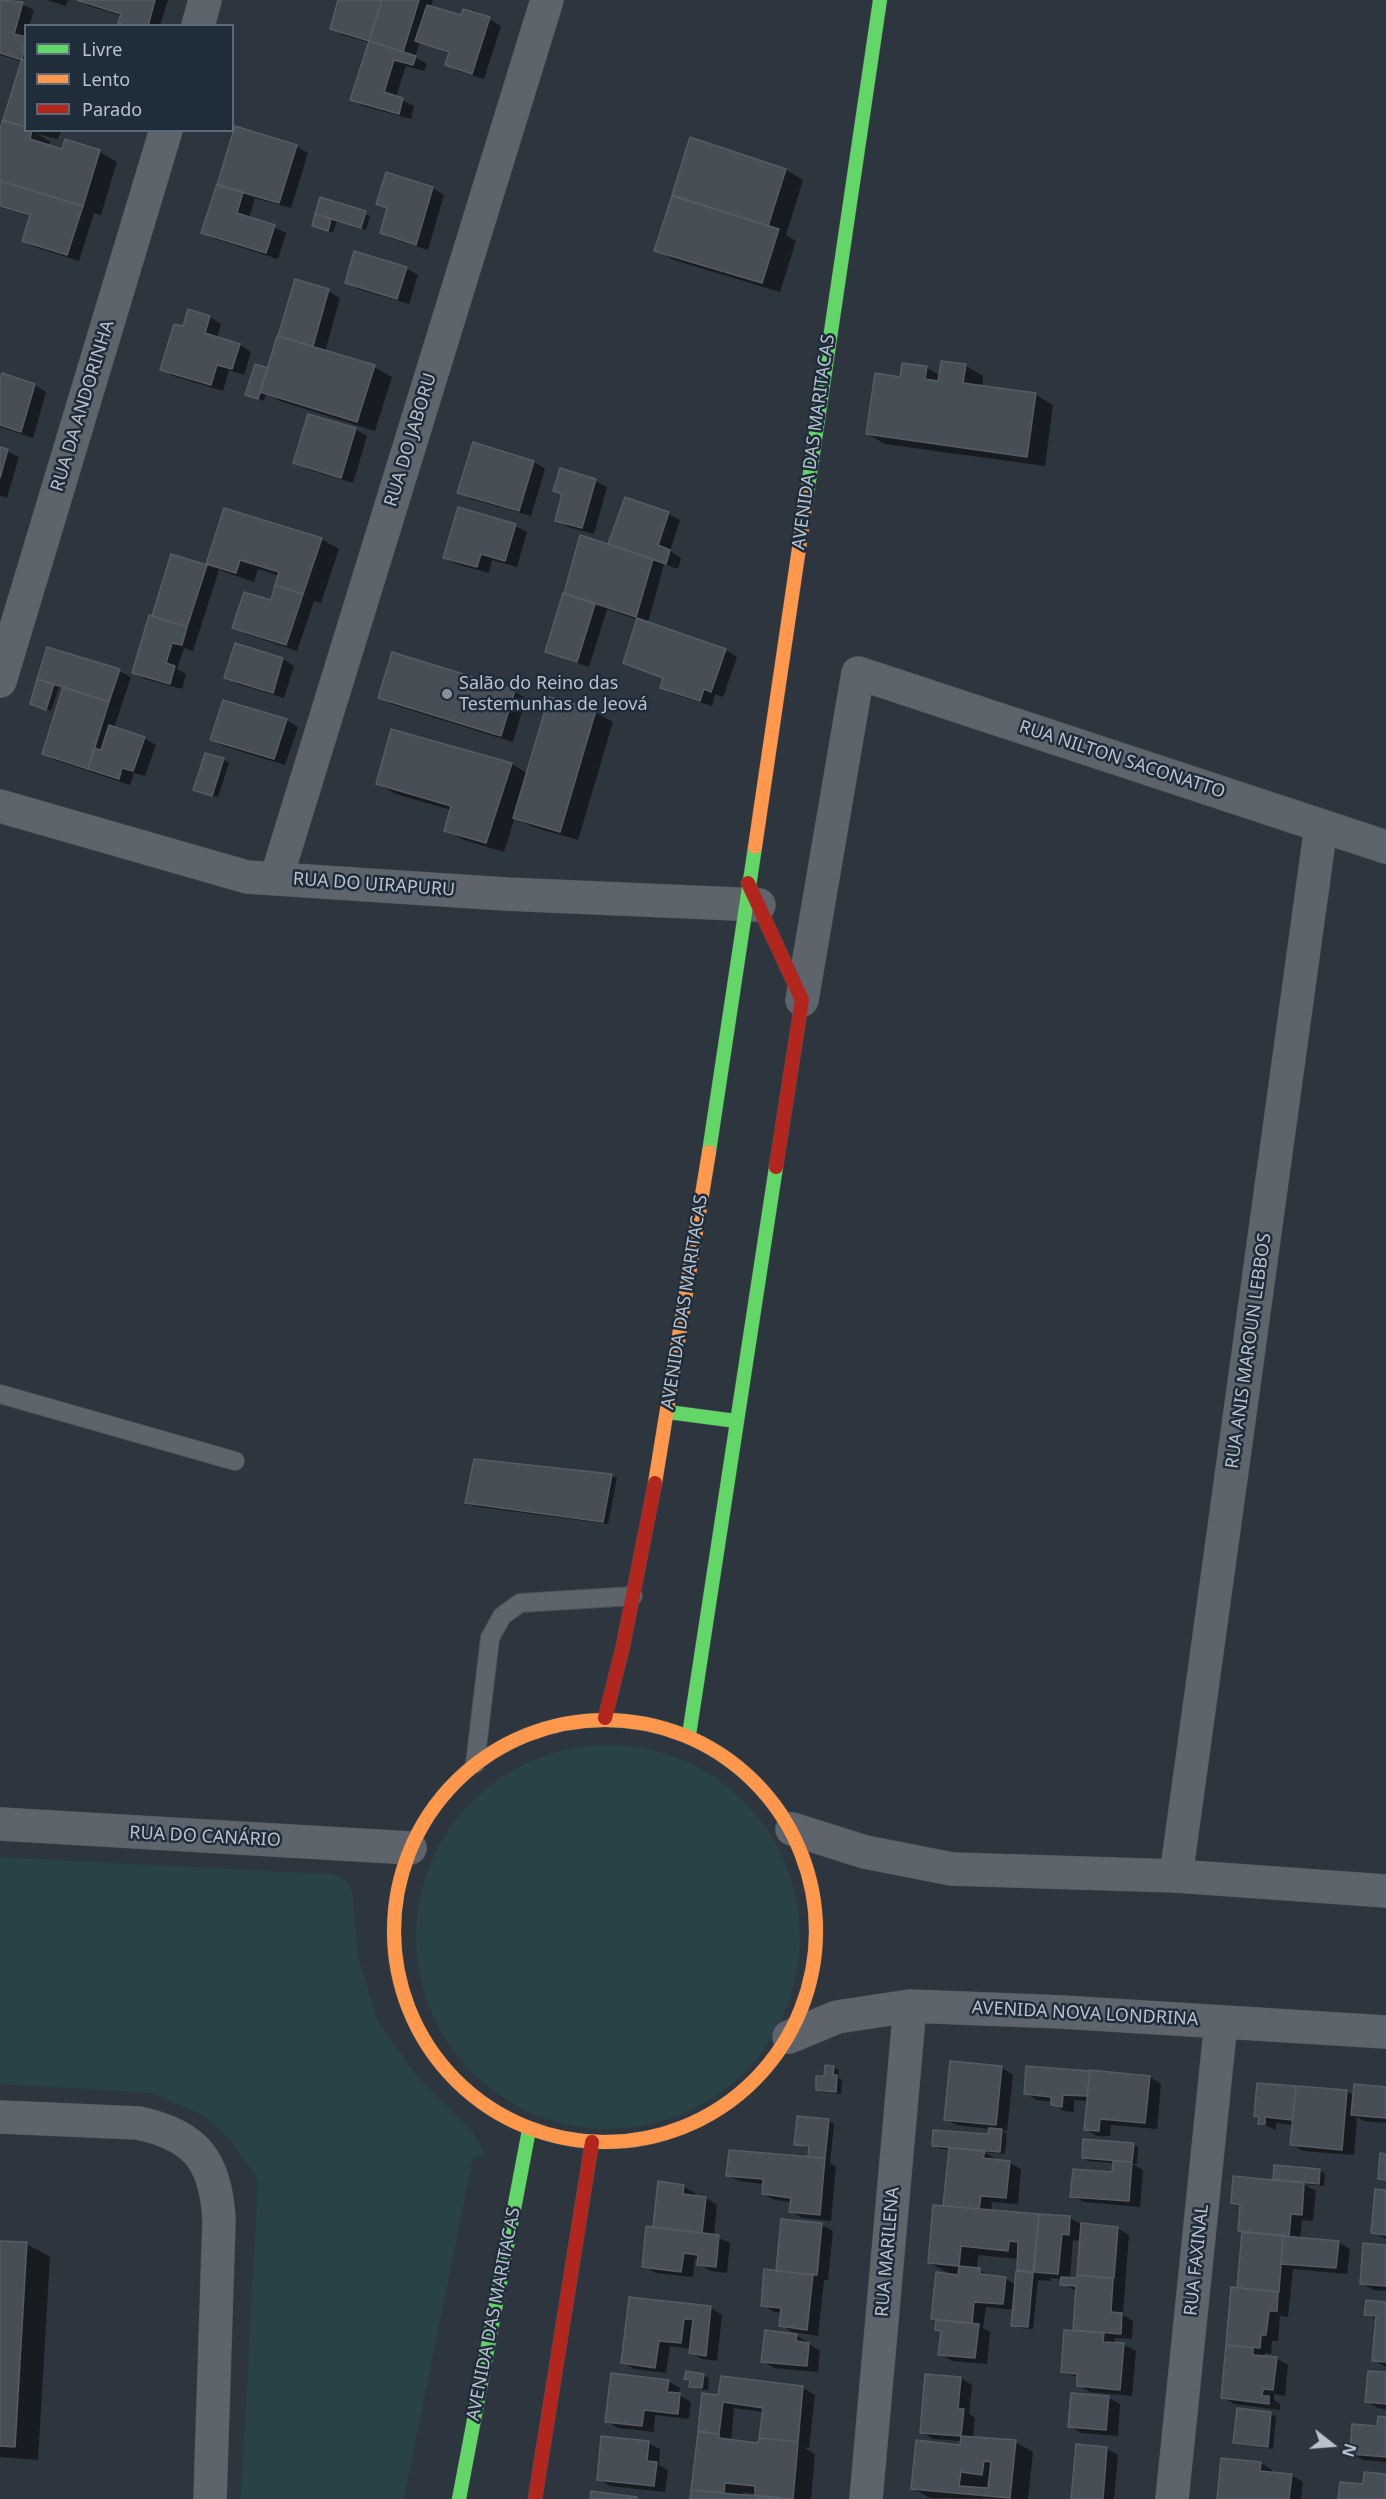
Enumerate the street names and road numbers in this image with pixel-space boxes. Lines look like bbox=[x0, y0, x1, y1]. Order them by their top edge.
street label: RUA DA ANDORINHA bbox=[47, 318, 119, 494]
street label: AVENIDA DAS MARITACAS bbox=[788, 333, 840, 551]
street label: RUA DO JABORU bbox=[380, 370, 442, 510]
street label: RUA NILTON SACONATTO bbox=[1016, 716, 1228, 804]
street label: RUA DO UIRAPURU bbox=[292, 869, 456, 901]
street label: AVENIDA DAS MARITACAS bbox=[657, 1193, 713, 1411]
street label: RUA ANIS MAROUN LEBBOS bbox=[1222, 1232, 1276, 1470]
street label: RUA DO CANÁRIO bbox=[129, 1822, 281, 1852]
street label: AVENIDA NOVA LONDRINA bbox=[971, 1997, 1199, 2031]
street label: RUA MARILENA bbox=[872, 2186, 904, 2318]
street label: RUA FAXINAL bbox=[1180, 2203, 1214, 2317]
street label: AVENIDA DAS MARITACAS bbox=[463, 2205, 525, 2423]

